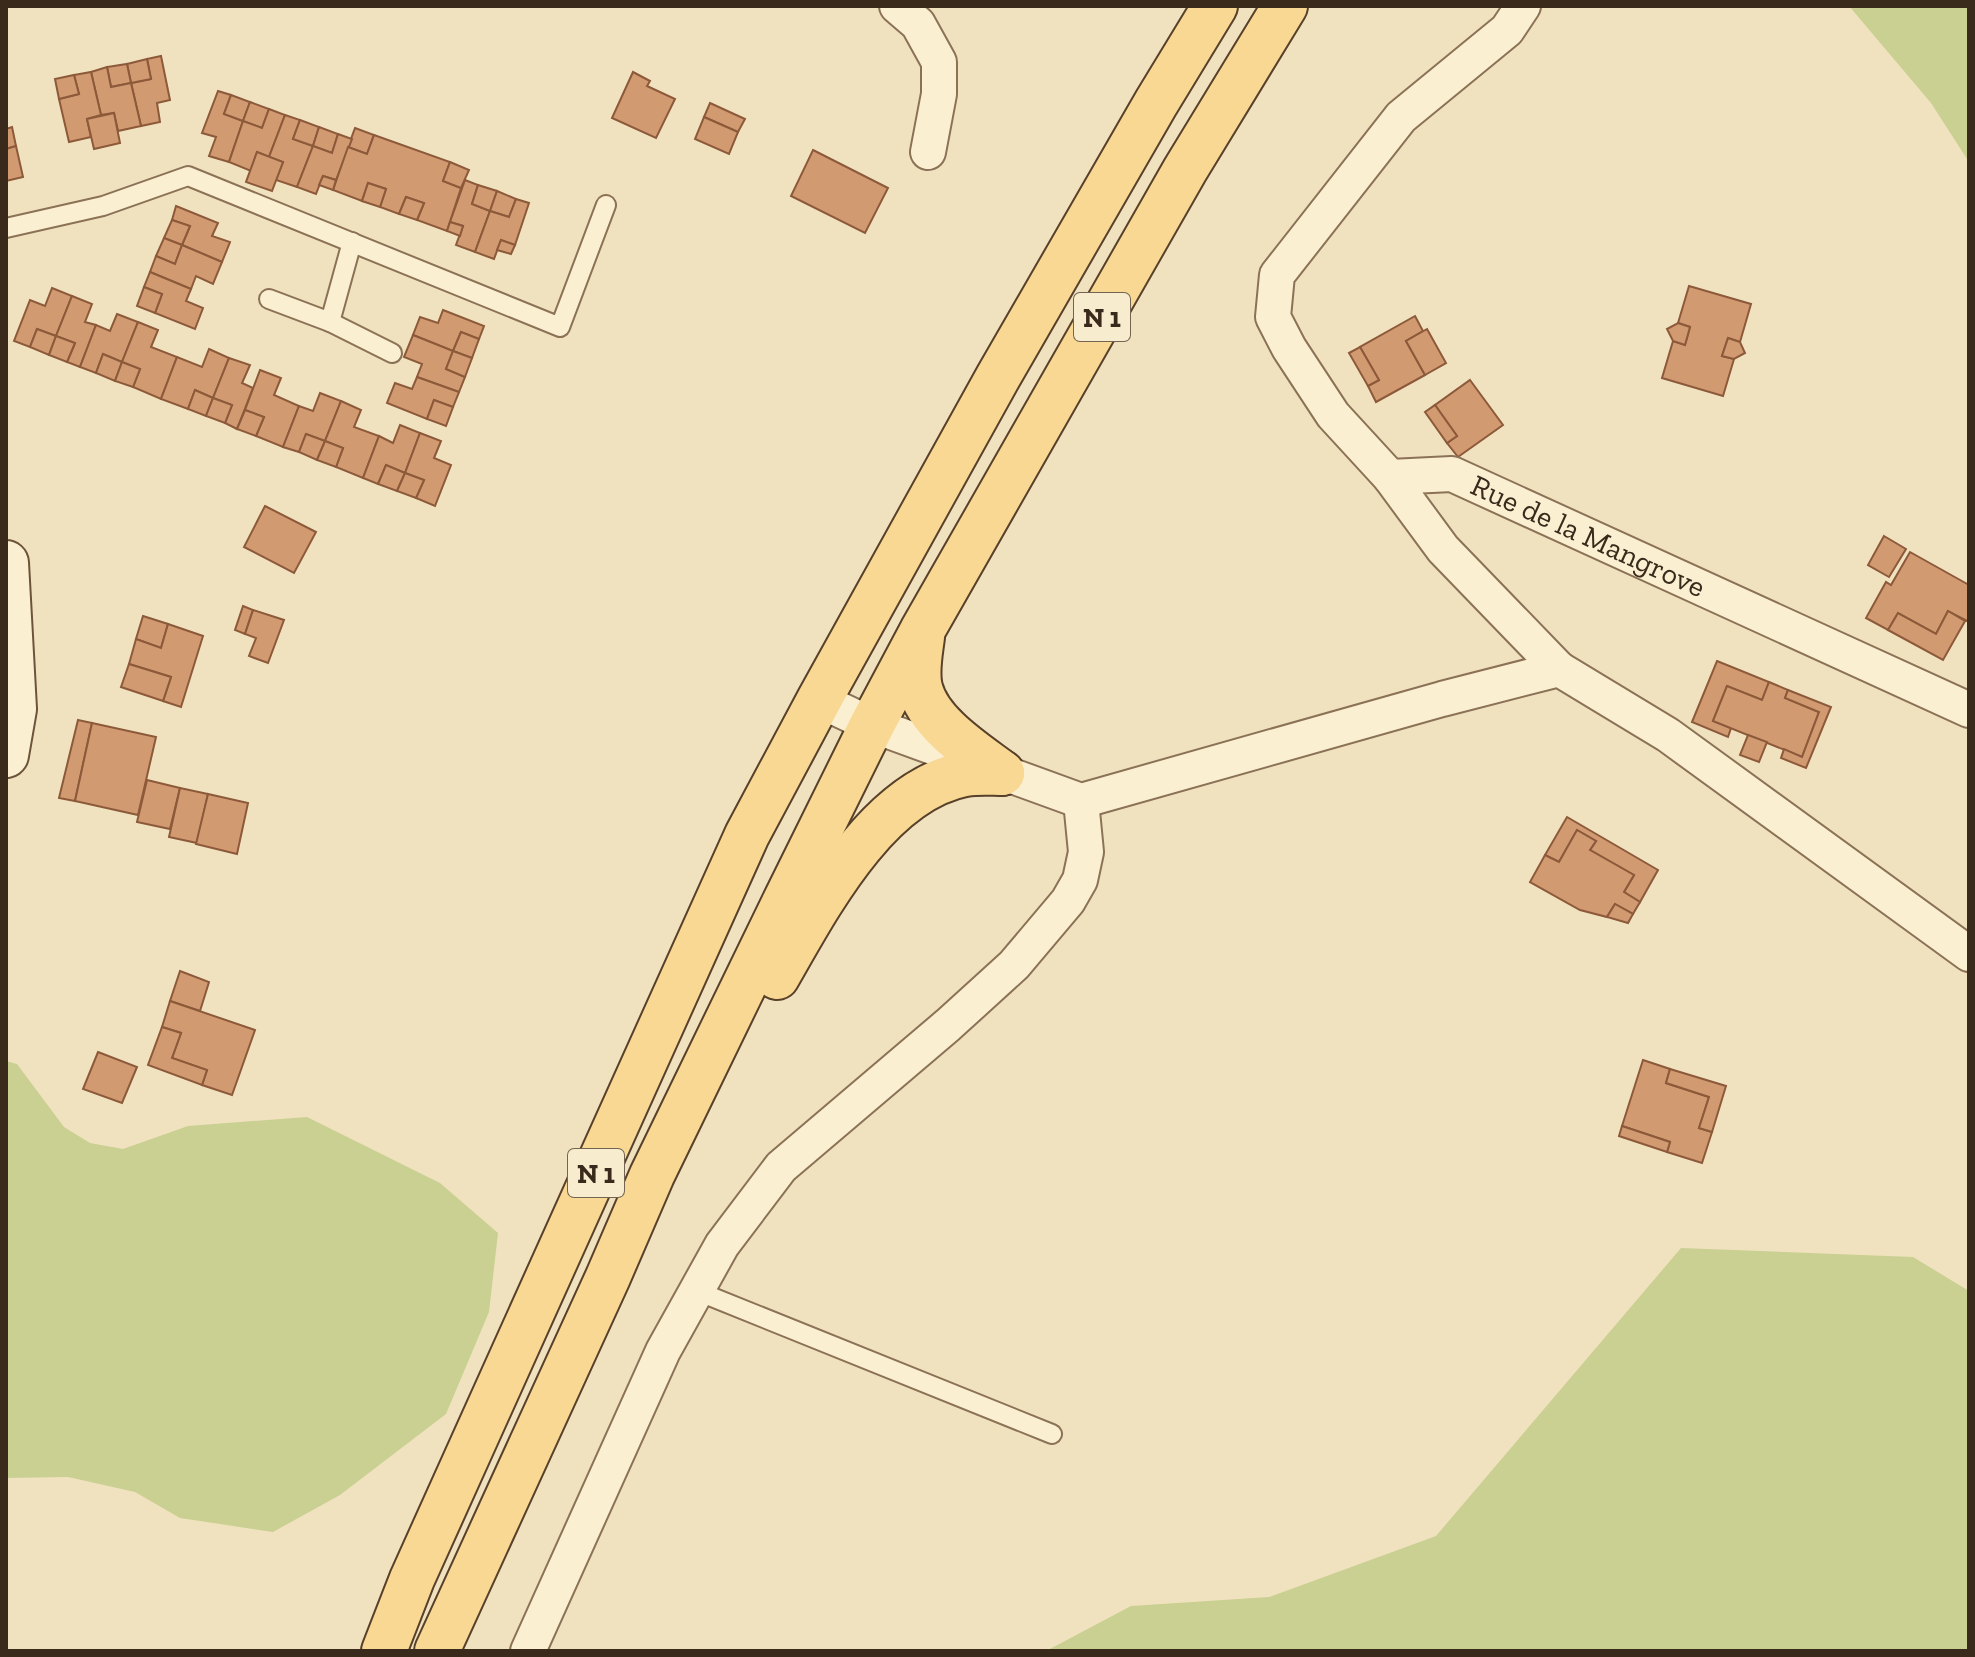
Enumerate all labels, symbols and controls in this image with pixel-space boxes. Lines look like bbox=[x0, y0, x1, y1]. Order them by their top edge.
road number: N 1 bbox=[1074, 293, 1130, 341]
street label: Rue de la Mangrove bbox=[1465, 467, 1711, 605]
road number: N 1 bbox=[568, 1149, 624, 1197]

